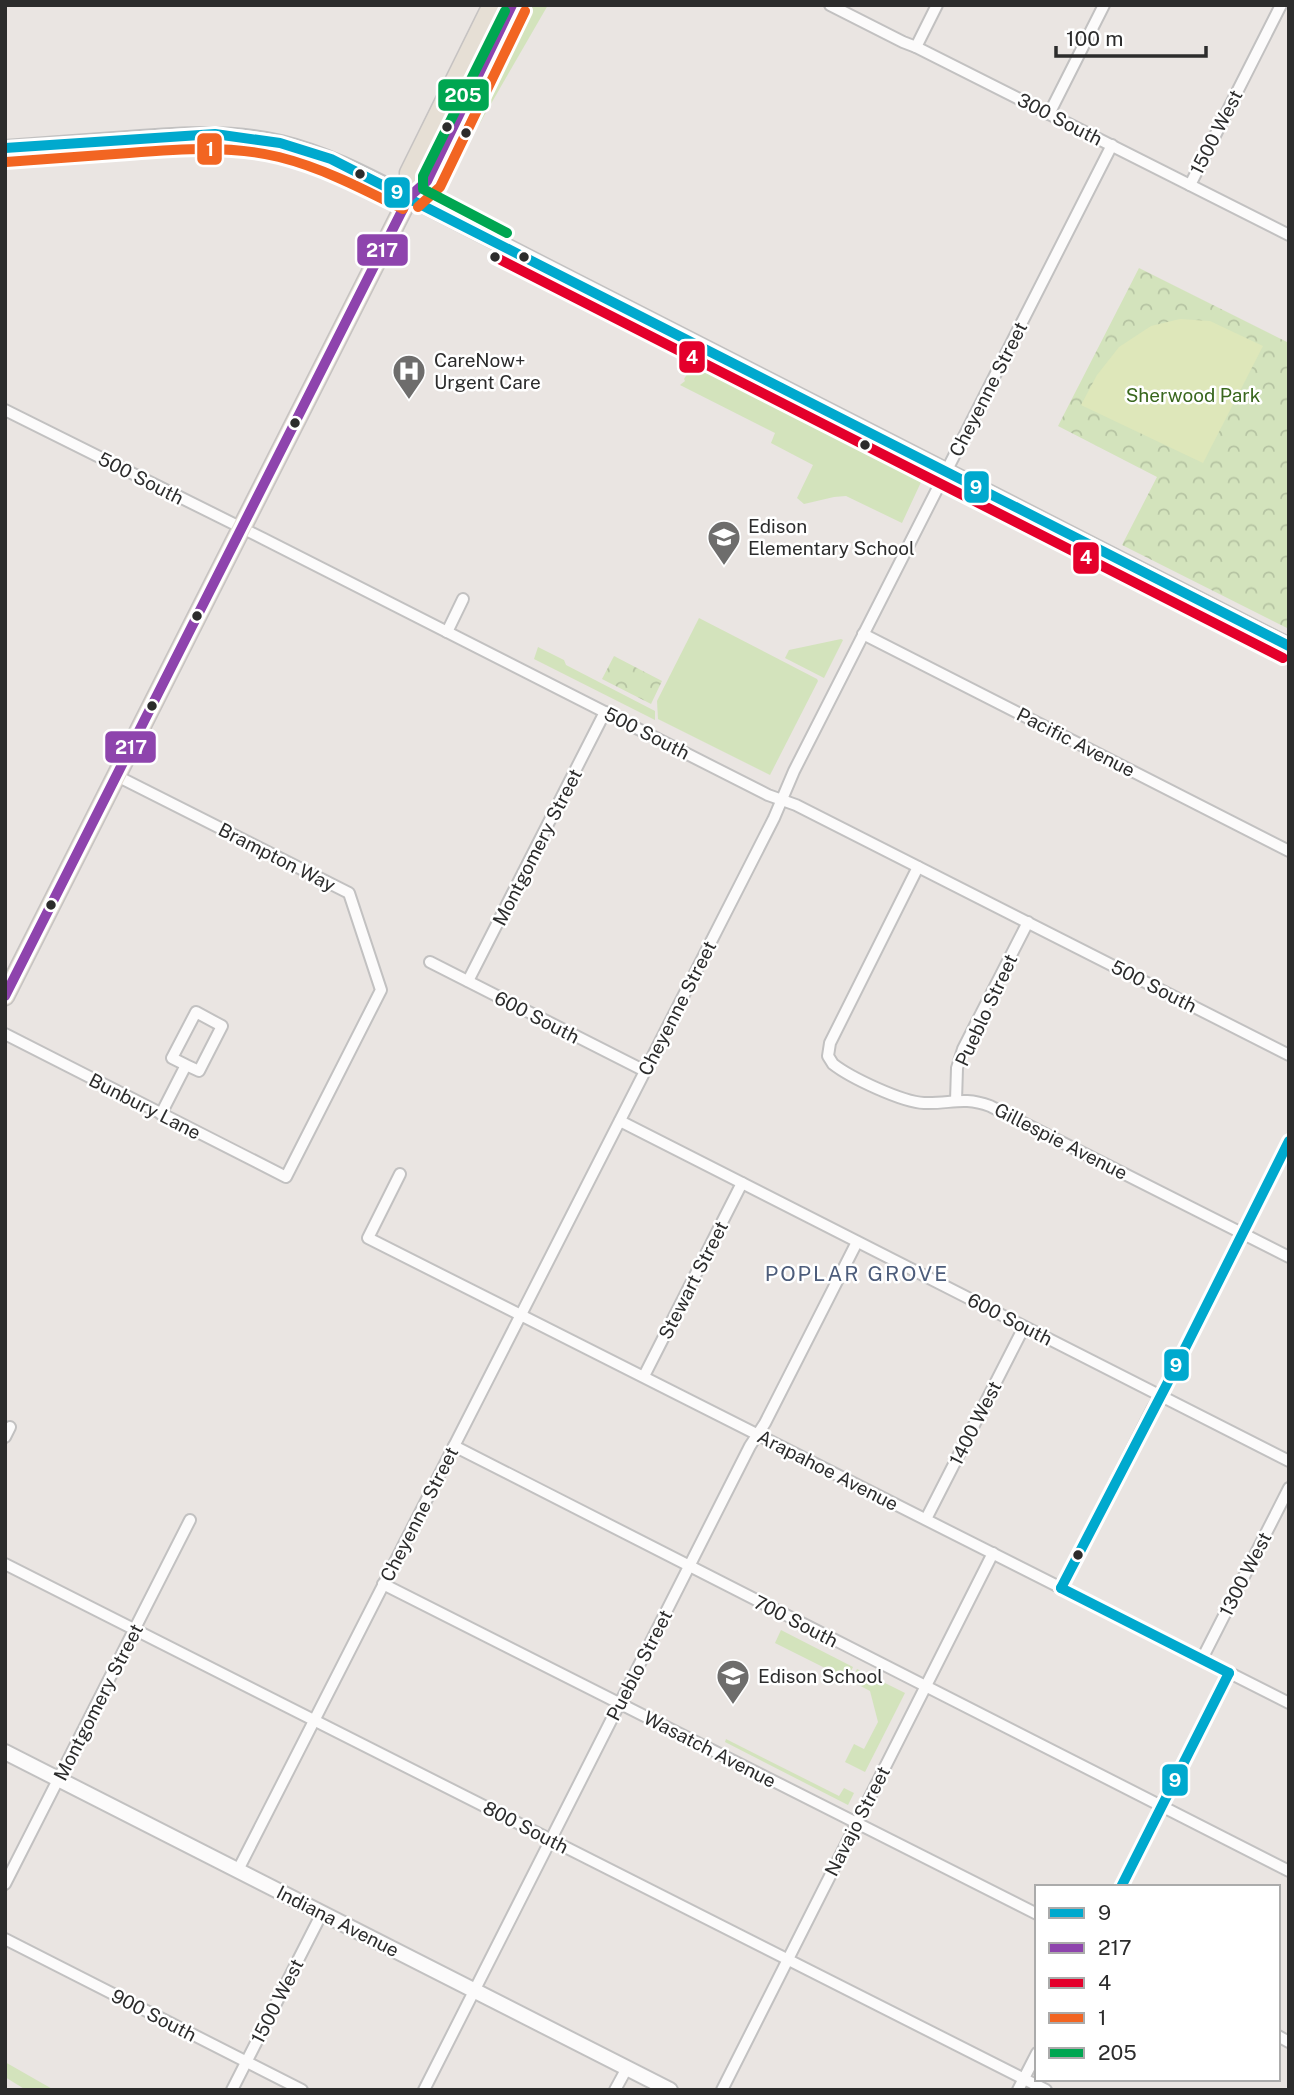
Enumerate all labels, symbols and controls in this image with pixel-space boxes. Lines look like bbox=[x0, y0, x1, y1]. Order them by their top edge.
scale bar bbox=[1056, 14, 1206, 58]
text: 100 m bbox=[1066, 26, 1123, 51]
line badge: 205 bbox=[437, 78, 490, 112]
text: 205 bbox=[444, 84, 482, 106]
street label: 1500 West bbox=[1185, 86, 1247, 178]
street label: 300 South bbox=[1014, 88, 1106, 150]
unlabelled marker bbox=[440, 120, 454, 134]
unlabelled marker bbox=[459, 126, 473, 140]
line badge: 1 bbox=[196, 132, 223, 166]
text: 1 bbox=[206, 138, 214, 160]
unlabelled marker bbox=[353, 167, 367, 181]
line badge: 9 bbox=[383, 176, 411, 209]
text: 9 bbox=[391, 181, 403, 203]
line badge: 217 bbox=[356, 233, 409, 267]
text: 217 bbox=[366, 239, 398, 261]
unlabelled marker bbox=[488, 250, 502, 264]
unlabelled marker bbox=[517, 250, 531, 264]
street label: Cheyenne Street bbox=[945, 318, 1031, 460]
line badge: 4 bbox=[678, 340, 706, 374]
text: 4 bbox=[686, 346, 698, 368]
place label: CareNow+ Urgent Care bbox=[434, 349, 541, 393]
hospital icon: CareNow+ Urgent Care bbox=[390, 352, 428, 401]
park label: Sherwood Park bbox=[1126, 384, 1261, 406]
unlabelled marker bbox=[288, 416, 302, 430]
unlabelled marker bbox=[858, 438, 872, 452]
street label: 500 South bbox=[95, 447, 187, 509]
line badge: 9 bbox=[963, 470, 990, 504]
text: 9 bbox=[970, 476, 982, 498]
place label: Edison Elementary School bbox=[748, 515, 915, 559]
school or university icon: Edison Elementary School bbox=[705, 518, 743, 567]
line badge: 4 bbox=[1072, 541, 1100, 575]
text: 4 bbox=[1080, 546, 1092, 568]
unlabelled marker bbox=[190, 609, 204, 623]
unlabelled marker bbox=[145, 699, 159, 713]
street label: 500 South bbox=[601, 702, 693, 764]
street label: Pacific Avenue bbox=[1013, 703, 1139, 781]
line badge: 217 bbox=[104, 730, 157, 764]
text: 217 bbox=[115, 736, 147, 758]
street label: Montgomery Street bbox=[488, 765, 586, 929]
street label: Brampton Way bbox=[215, 818, 339, 896]
unlabelled marker bbox=[44, 898, 58, 912]
street label: Cheyenne Street bbox=[634, 937, 720, 1079]
street label: Pueblo Street bbox=[950, 950, 1022, 1070]
street label: 500 South bbox=[1108, 955, 1200, 1017]
street label: 600 South bbox=[491, 986, 583, 1048]
street label: Bunbury Lane bbox=[85, 1068, 205, 1144]
street label: Gillespie Avenue bbox=[991, 1098, 1131, 1184]
street label: Stewart Street bbox=[654, 1217, 732, 1343]
district label: POPLAR GROVE bbox=[765, 1261, 949, 1286]
street label: 600 South bbox=[964, 1288, 1056, 1350]
line badge: 9 bbox=[1163, 1348, 1190, 1382]
text: 9 bbox=[1170, 1354, 1182, 1376]
street label: 1400 West bbox=[944, 1377, 1006, 1469]
street label: Arapahoe Avenue bbox=[754, 1425, 902, 1515]
street label: Cheyenne Street bbox=[376, 1443, 462, 1585]
street label: 1300 West bbox=[1214, 1528, 1276, 1620]
unlabelled marker bbox=[1071, 1548, 1085, 1562]
street label: 700 South bbox=[750, 1590, 842, 1652]
street label: Pueblo Street bbox=[602, 1606, 676, 1724]
street label: Montgomery Street bbox=[49, 1620, 147, 1784]
school or university icon: Edison School bbox=[714, 1657, 752, 1706]
place label: Edison School bbox=[758, 1665, 883, 1687]
street label: Wasatch Avenue bbox=[640, 1706, 780, 1792]
street label: Navajo Street bbox=[820, 1763, 894, 1879]
line badge: 9 bbox=[1161, 1763, 1189, 1797]
text: 9 bbox=[1169, 1769, 1181, 1791]
street label: 800 South bbox=[480, 1796, 572, 1858]
street label: Indiana Avenue bbox=[273, 1881, 403, 1961]
legend bbox=[1035, 1885, 1280, 2081]
text: 9 bbox=[1098, 1900, 1111, 1925]
text: 217 bbox=[1098, 1935, 1132, 1960]
street label: 1500 West bbox=[246, 1955, 308, 2047]
text: 4 bbox=[1098, 1970, 1111, 1995]
street label: 900 South bbox=[108, 1984, 200, 2046]
text: 1 bbox=[1098, 2005, 1107, 2030]
text: 205 bbox=[1098, 2040, 1137, 2065]

